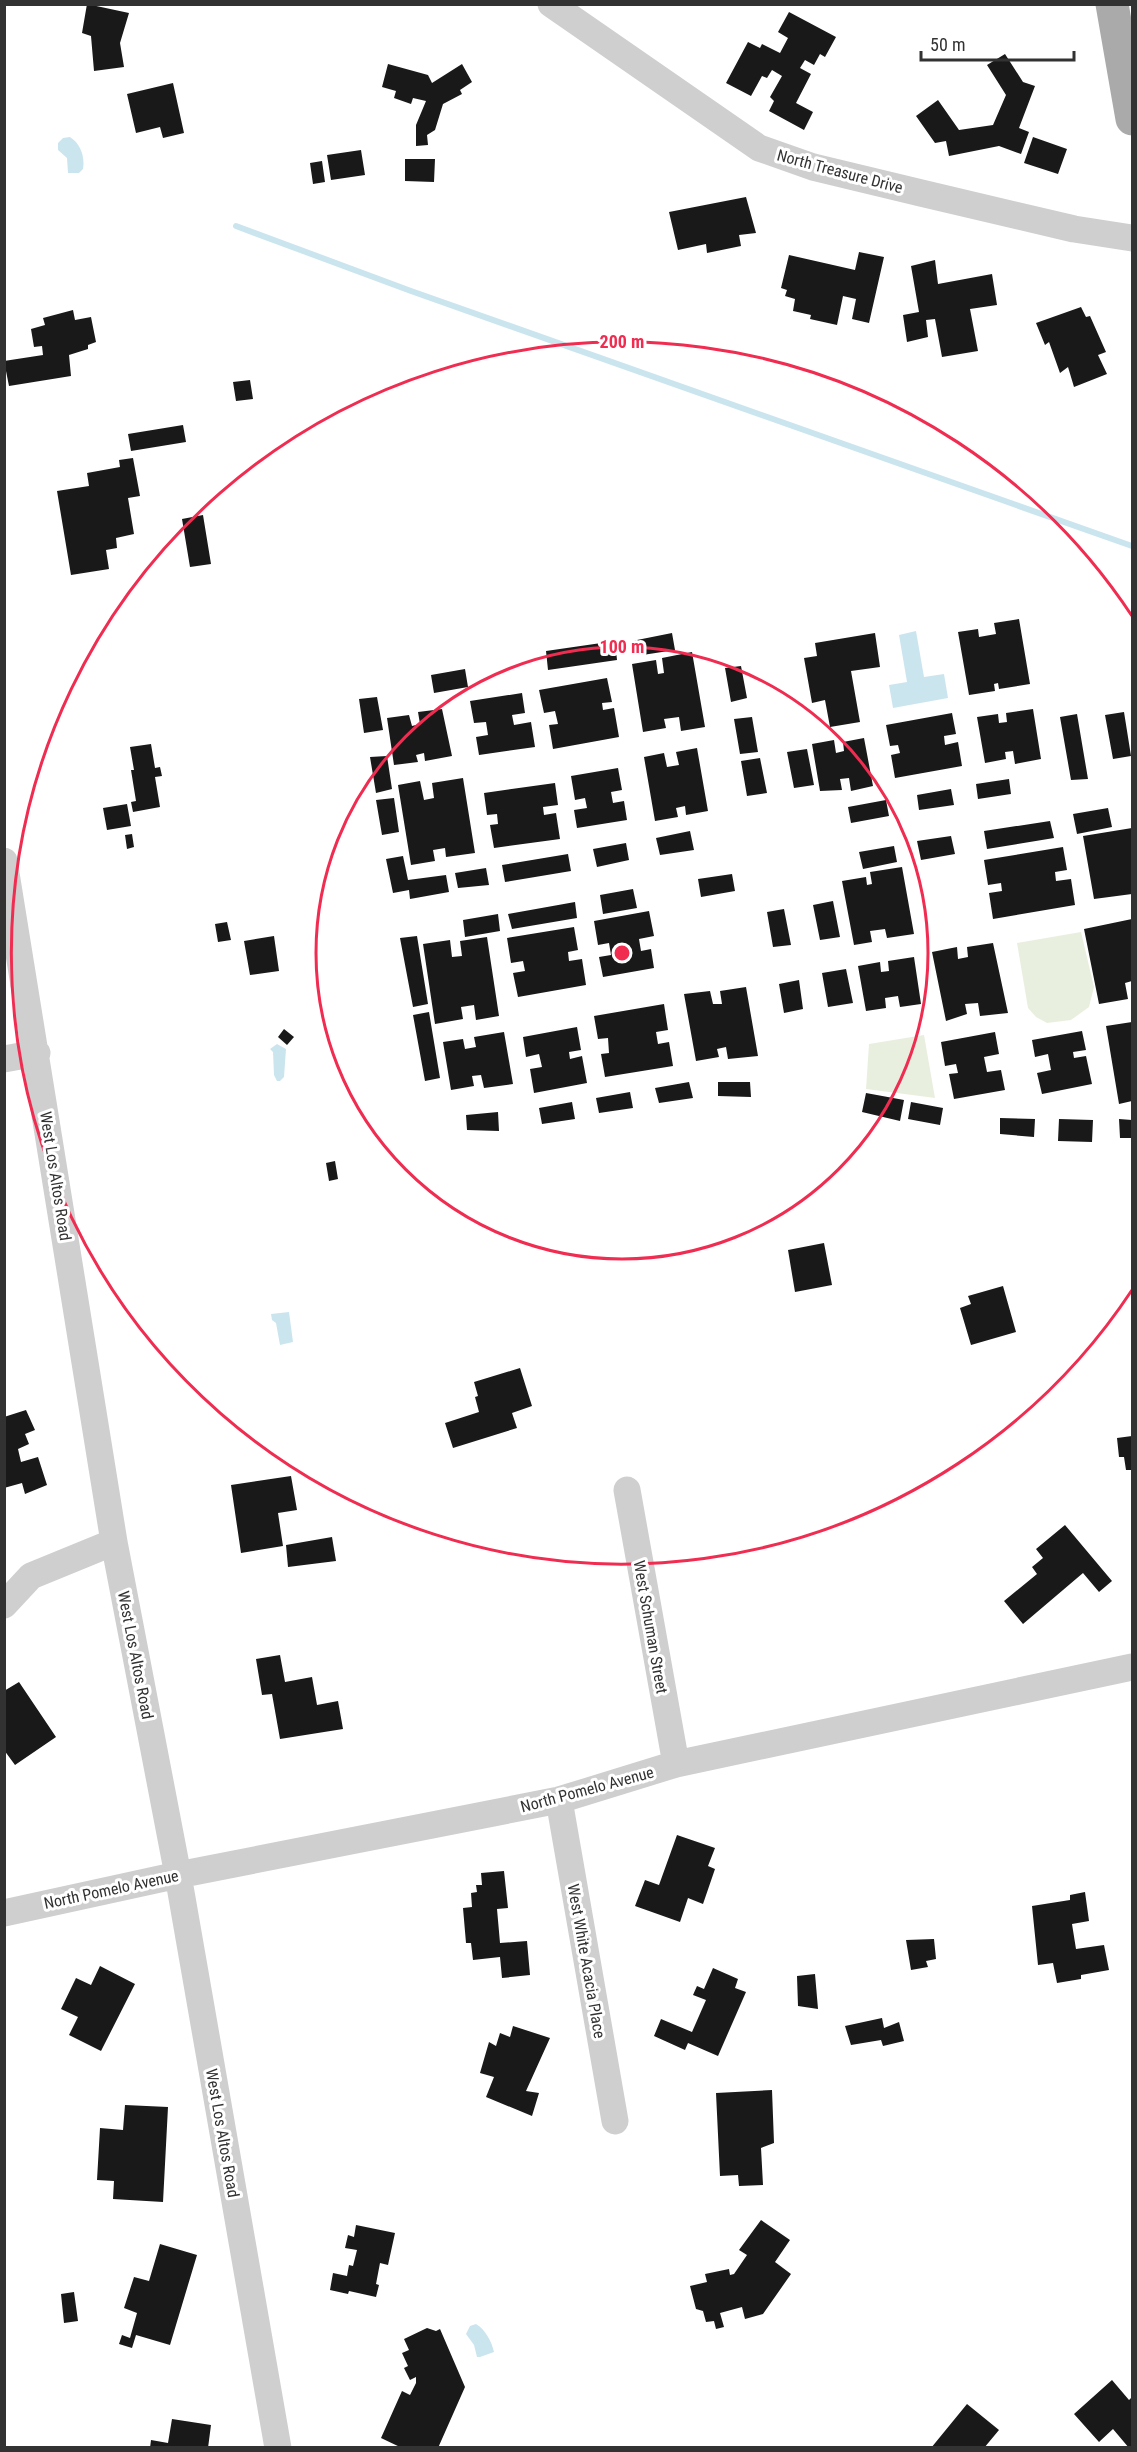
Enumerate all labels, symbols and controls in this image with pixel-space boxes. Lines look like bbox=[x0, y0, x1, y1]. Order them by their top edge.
scale bar bbox=[921, 24, 1074, 62]
text: 50 m bbox=[930, 34, 965, 55]
street label: North Treasure Drive bbox=[775, 146, 905, 197]
text: 200 m bbox=[600, 331, 644, 352]
text: 100 m bbox=[600, 636, 644, 657]
centre of rings bbox=[612, 943, 632, 963]
street label: West Los Altos Road bbox=[36, 1110, 75, 1242]
street label: West Schuman Street bbox=[629, 1559, 672, 1695]
street label: West Los Altos Road bbox=[114, 1589, 157, 1721]
street label: North Pomelo Avenue bbox=[518, 1763, 656, 1816]
street label: North Pomelo Avenue bbox=[42, 1866, 180, 1913]
street label: West White Acacia Place bbox=[564, 1882, 609, 2040]
street label: West Los Altos Road bbox=[202, 2067, 243, 2199]

